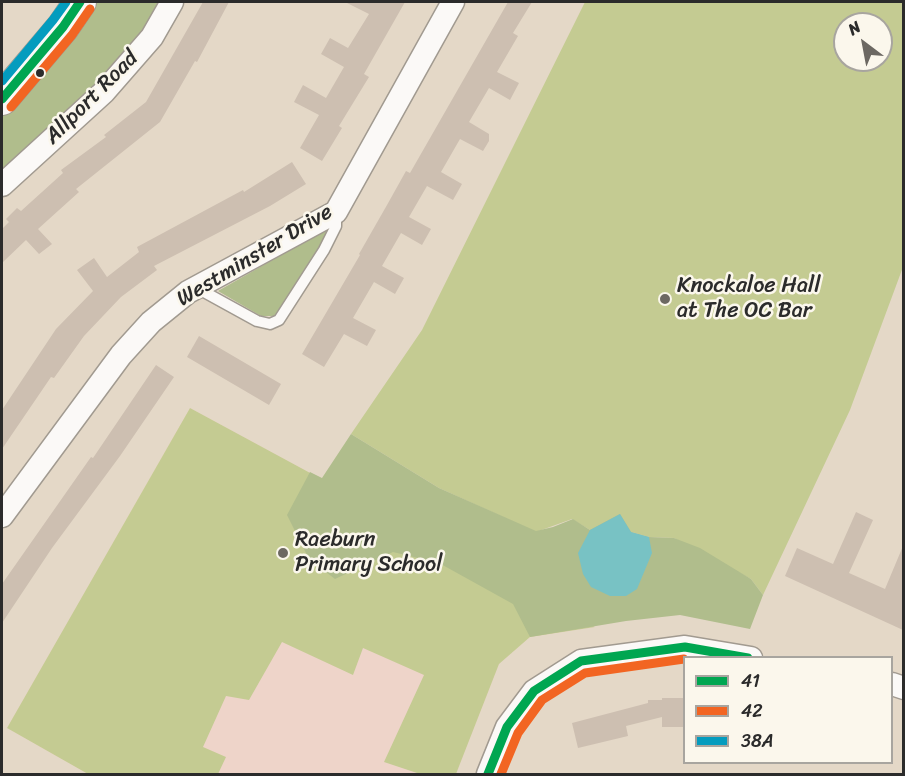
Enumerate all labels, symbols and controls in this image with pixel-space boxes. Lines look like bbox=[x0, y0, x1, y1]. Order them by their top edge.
north arrow bbox=[833, 12, 893, 72]
text: N bbox=[842, 13, 867, 43]
street label: Allport Road bbox=[40, 46, 144, 150]
unlabelled marker bbox=[34, 67, 46, 79]
street label: Westminster Drive bbox=[172, 199, 338, 313]
place label: Knockaloe Hall at The OC Bar bbox=[677, 273, 820, 324]
marker: Knockaloe Hall at The OC Bar bbox=[658, 292, 672, 306]
place label: Raeburn Primary School bbox=[295, 527, 442, 578]
marker: Raeburn Primary School bbox=[276, 546, 290, 560]
legend bbox=[683, 656, 893, 764]
text: 41 bbox=[741, 665, 760, 697]
text: 42 bbox=[741, 695, 763, 727]
text: 38A bbox=[741, 725, 774, 757]

